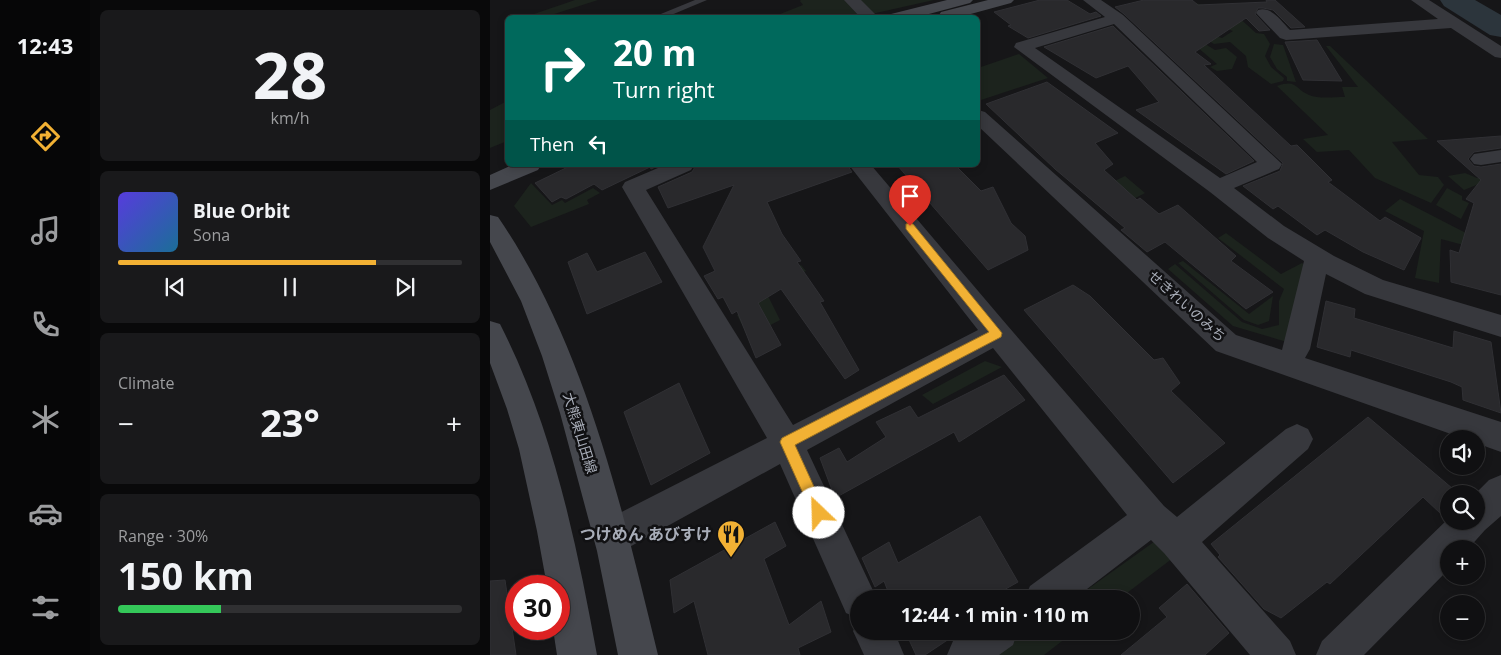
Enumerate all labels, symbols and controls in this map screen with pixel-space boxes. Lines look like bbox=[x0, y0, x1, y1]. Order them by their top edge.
text: 20 m bbox=[613, 29, 696, 76]
text: 12:43 bbox=[17, 30, 73, 60]
text: 28 bbox=[253, 30, 327, 118]
icon: right bbox=[530, 35, 595, 100]
text: Turn right bbox=[613, 74, 715, 104]
text: km/h bbox=[271, 107, 309, 129]
icon: directions bbox=[28, 119, 63, 154]
icon: left bbox=[584, 130, 612, 158]
text: Then bbox=[530, 131, 574, 157]
pin bbox=[889, 175, 931, 226]
icon: arrive bbox=[896, 182, 924, 210]
text: Blue Orbit bbox=[193, 198, 290, 224]
icon: music bbox=[28, 213, 63, 248]
text: Sona bbox=[193, 224, 230, 246]
street label: せきれいのみち bbox=[1145, 266, 1230, 345]
icon: previous bbox=[161, 273, 189, 301]
icon: pause bbox=[276, 273, 304, 301]
icon: next bbox=[391, 273, 419, 301]
icon: phone bbox=[28, 307, 63, 342]
text: Climate bbox=[118, 372, 175, 394]
street label: 大熊東山田線 bbox=[559, 390, 602, 476]
text: 23° bbox=[260, 396, 320, 448]
icon: climate bbox=[28, 402, 63, 437]
text: − bbox=[118, 404, 134, 442]
text: + bbox=[446, 404, 462, 442]
map controls bbox=[1440, 430, 1485, 640]
button: sound bbox=[1440, 430, 1485, 475]
button: search bbox=[1440, 485, 1485, 530]
position arrow bbox=[792, 486, 844, 538]
icon: car bbox=[28, 496, 63, 531]
restaurant icon: つけめん あびすけ bbox=[716, 519, 746, 558]
place label: つけめん あびすけ bbox=[580, 523, 712, 545]
text: Range · 30% bbox=[118, 525, 208, 547]
button: + bbox=[1440, 540, 1485, 585]
text: 150 km bbox=[118, 549, 254, 601]
speed limit sign: 30 bbox=[505, 575, 570, 640]
icon: filters bbox=[28, 590, 63, 625]
button: − bbox=[1440, 595, 1485, 640]
text: 12:44 · 1 min · 110 m bbox=[901, 602, 1089, 628]

